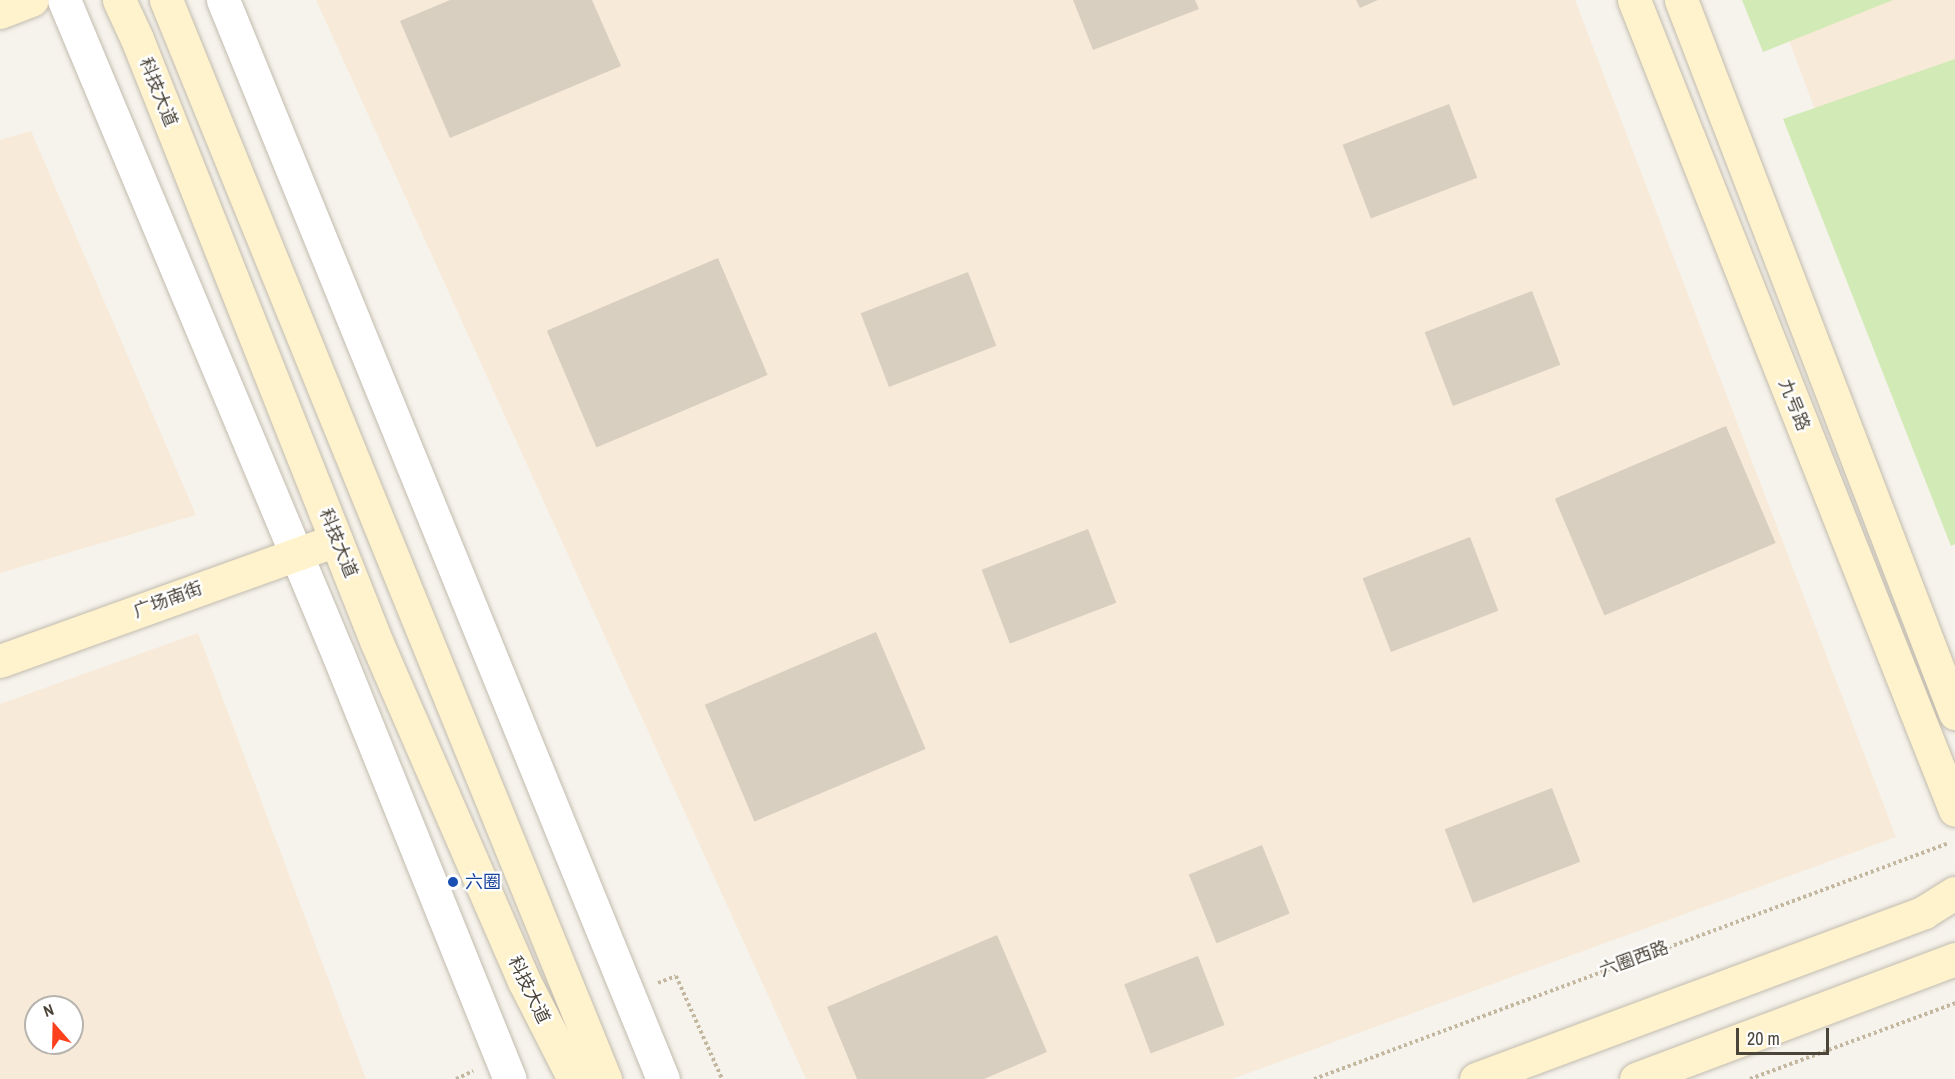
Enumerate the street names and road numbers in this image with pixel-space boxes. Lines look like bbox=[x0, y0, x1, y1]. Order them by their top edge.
street label: 科技大道 bbox=[135, 55, 181, 129]
street label: 九号路 bbox=[1774, 376, 1814, 434]
street label: 科技大道 bbox=[315, 506, 361, 580]
street label: 广场南街 bbox=[130, 578, 206, 622]
street label: 六圈西路 bbox=[1596, 937, 1672, 981]
street label: 科技大道 bbox=[504, 953, 554, 1027]

